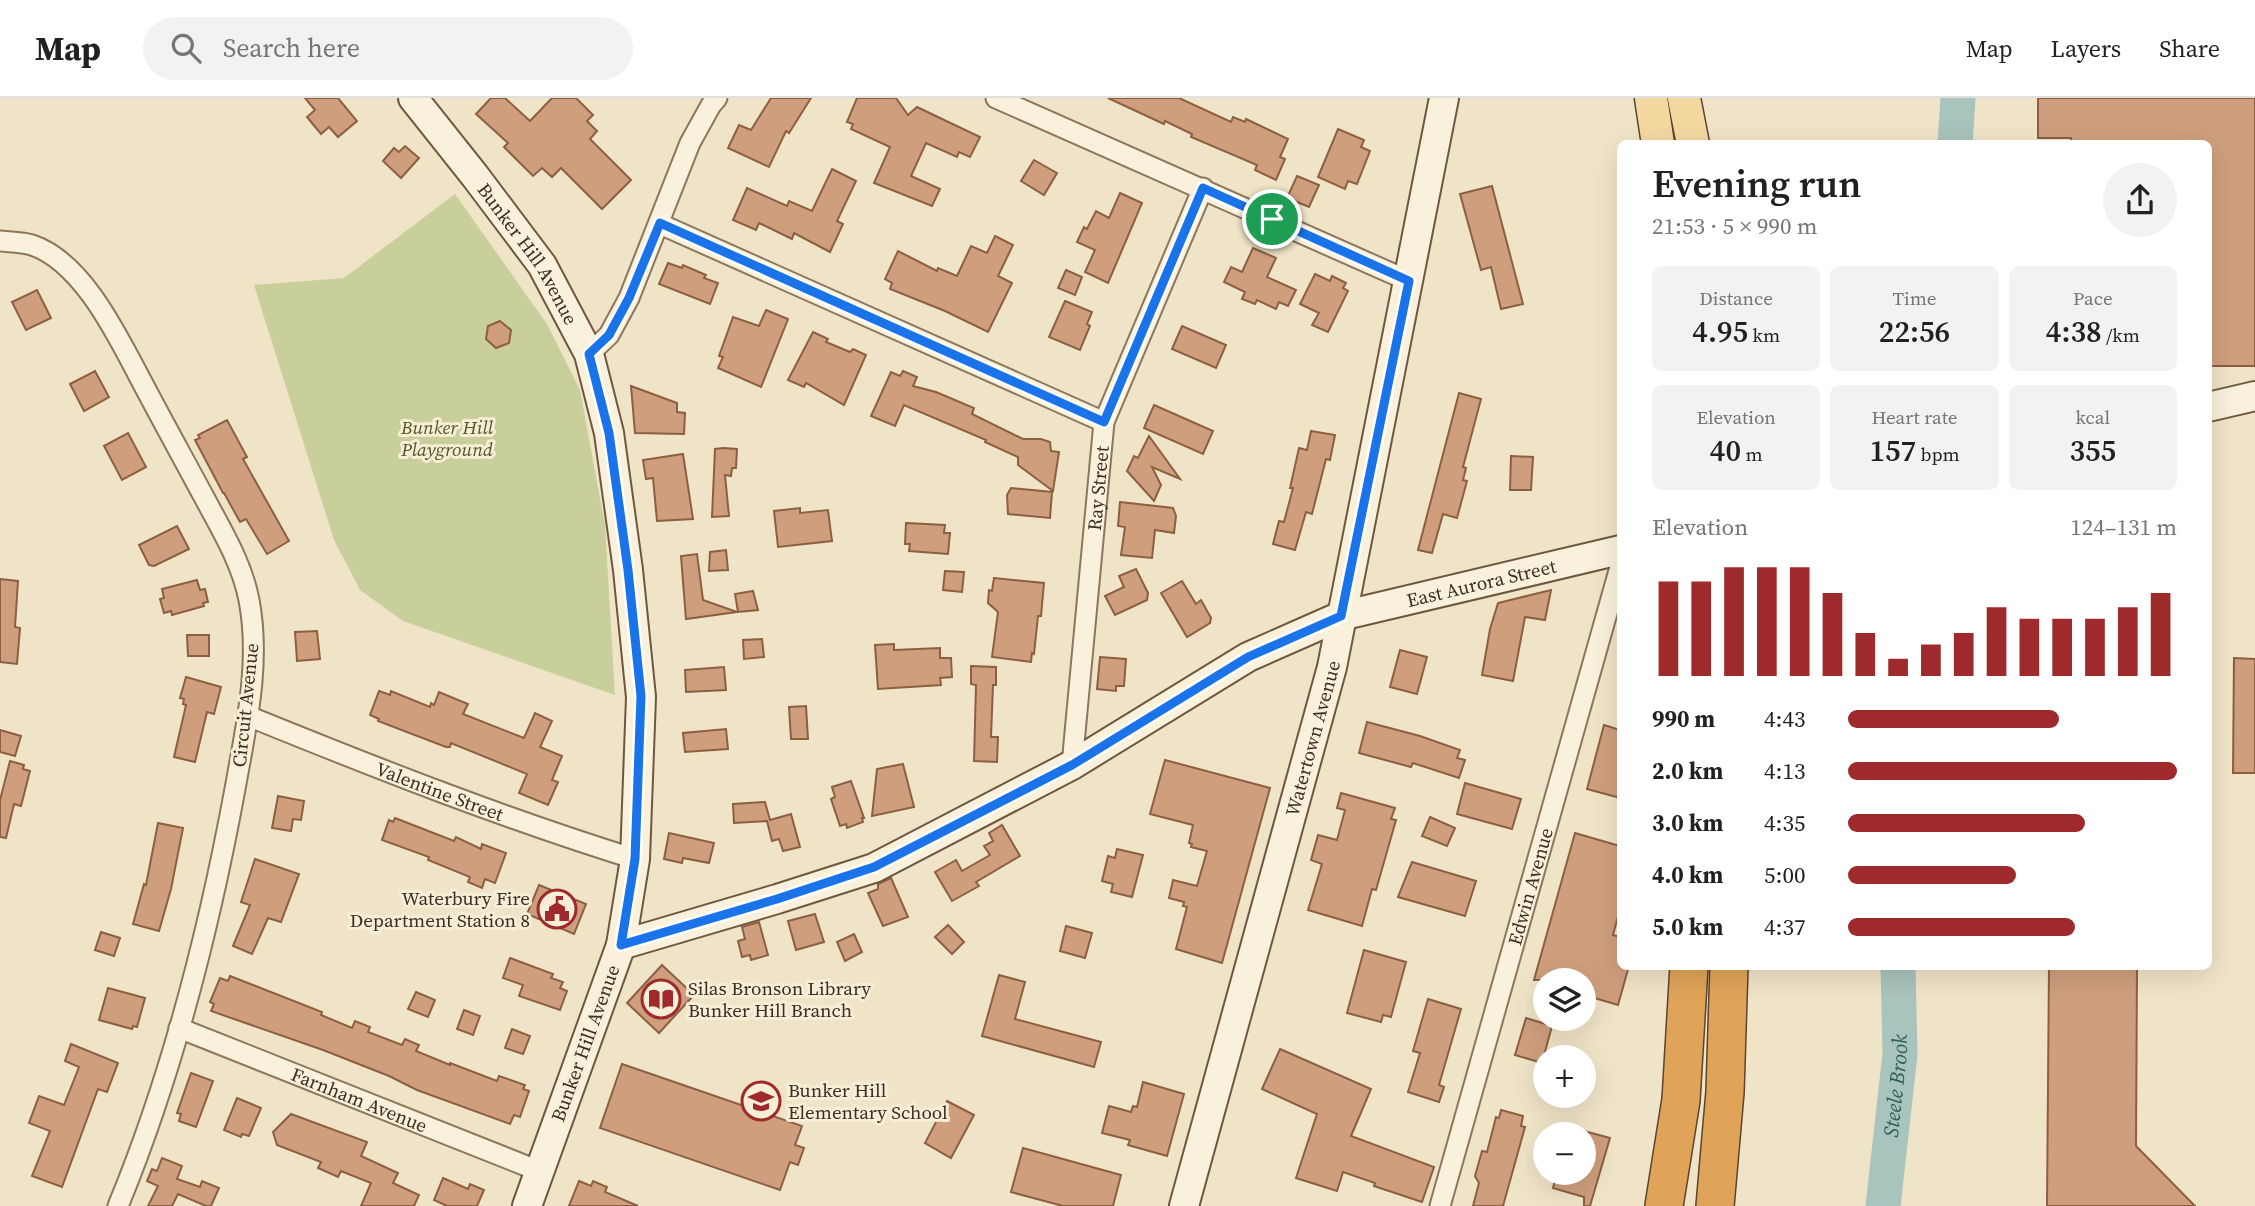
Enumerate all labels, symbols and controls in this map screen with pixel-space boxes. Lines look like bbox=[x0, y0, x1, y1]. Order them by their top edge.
search box bbox=[143, 17, 633, 80]
text: Map bbox=[35, 26, 101, 71]
icon: search bbox=[167, 29, 205, 67]
text: Search here bbox=[223, 30, 360, 66]
text: Map bbox=[1966, 32, 2013, 65]
text: Layers bbox=[2051, 32, 2121, 65]
text: Share bbox=[2159, 32, 2220, 65]
text: Evening run bbox=[1652, 158, 1861, 210]
button: share bbox=[2103, 163, 2177, 237]
street label: Bunker Hill Avenue bbox=[472, 178, 584, 329]
pin bbox=[1242, 189, 1302, 249]
icon: arrive bbox=[1253, 200, 1291, 238]
text: 21:53 · 5 × 990 m bbox=[1652, 210, 1818, 242]
text: Distance bbox=[1699, 285, 1773, 311]
text: Time bbox=[1893, 285, 1936, 311]
text: Pace bbox=[2073, 285, 2113, 311]
text: 4.95 bbox=[1692, 311, 1748, 352]
text: 22:56 bbox=[1879, 311, 1950, 352]
text: 4:38 bbox=[2046, 311, 2102, 352]
text: km bbox=[1748, 322, 1780, 348]
text: /km bbox=[2102, 322, 2140, 348]
text: Elevation bbox=[1696, 404, 1776, 430]
text: Heart rate bbox=[1871, 404, 1958, 430]
text: kcal bbox=[2076, 404, 2110, 430]
park label: Bunker Hill Playground bbox=[400, 414, 494, 462]
text: 40 bbox=[1710, 430, 1741, 471]
text: 157 bbox=[1869, 430, 1916, 471]
text: 355 bbox=[2069, 430, 2116, 471]
text: m bbox=[1741, 441, 1763, 467]
text: bpm bbox=[1916, 441, 1960, 467]
street label: Ray Street bbox=[1081, 444, 1115, 532]
text: Elevation bbox=[1652, 511, 1748, 543]
text: 124–131 m bbox=[2070, 511, 2177, 543]
street label: East Aurora Street bbox=[1404, 552, 1559, 613]
street label: Circuit Avenue bbox=[226, 642, 264, 768]
street label: Watertown Avenue bbox=[1279, 658, 1346, 819]
text: 990 m bbox=[1652, 703, 1715, 735]
text: 4:43 bbox=[1764, 703, 1805, 735]
street label: Valentine Street bbox=[372, 755, 508, 827]
text: 2.0 km bbox=[1652, 755, 1723, 787]
text: 4:13 bbox=[1764, 755, 1805, 787]
text: 3.0 km bbox=[1652, 807, 1723, 839]
text: 4:35 bbox=[1764, 807, 1805, 839]
street label: Edwin Avenue bbox=[1501, 825, 1559, 948]
text: 4.0 km bbox=[1652, 859, 1723, 891]
text: 5:00 bbox=[1764, 859, 1805, 891]
place label: Waterbury Fire Department Station 8 bbox=[350, 885, 530, 933]
public building icon: Waterbury Fire Department Station 8 bbox=[536, 888, 578, 930]
text: 5.0 km bbox=[1652, 911, 1723, 943]
text: 4:37 bbox=[1764, 911, 1805, 943]
street label: Bunker Hill Avenue bbox=[545, 961, 625, 1125]
map controls bbox=[1533, 968, 1596, 1185]
button: layers bbox=[1533, 968, 1596, 1031]
place label: Silas Bronson Library Bunker Hill Branch bbox=[688, 975, 871, 1023]
library icon: Silas Bronson Library Bunker Hill Branch bbox=[640, 978, 682, 1020]
water label: Steele Brook bbox=[1876, 1034, 1914, 1139]
button: + bbox=[1533, 1045, 1596, 1108]
street label: Farnham Avenue bbox=[287, 1061, 431, 1138]
place label: Bunker Hill Elementary School bbox=[788, 1077, 948, 1125]
school or university icon: Bunker Hill Elementary School bbox=[740, 1080, 782, 1122]
button: − bbox=[1533, 1122, 1596, 1185]

